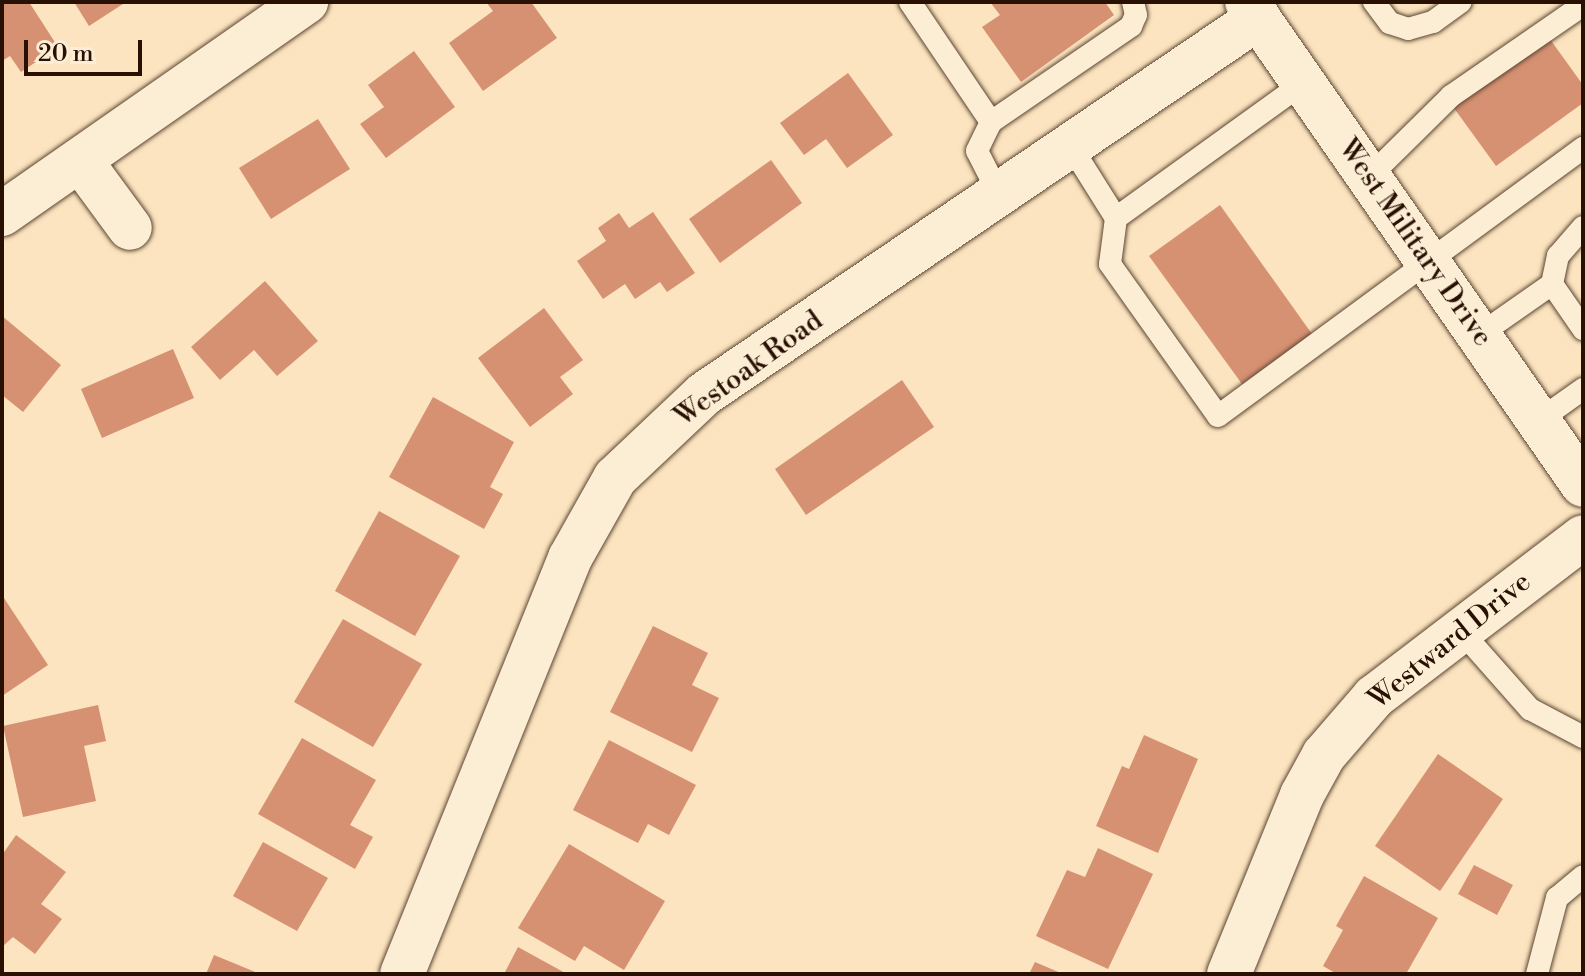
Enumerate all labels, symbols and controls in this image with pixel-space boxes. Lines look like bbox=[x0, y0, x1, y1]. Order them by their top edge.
scale bar bbox=[28, 24, 146, 74]
text: 20 m bbox=[38, 39, 94, 69]
street label: West Military Drive bbox=[1331, 133, 1499, 353]
street label: Westoak Road bbox=[668, 304, 830, 434]
street label: Westward Drive bbox=[1362, 565, 1538, 717]

